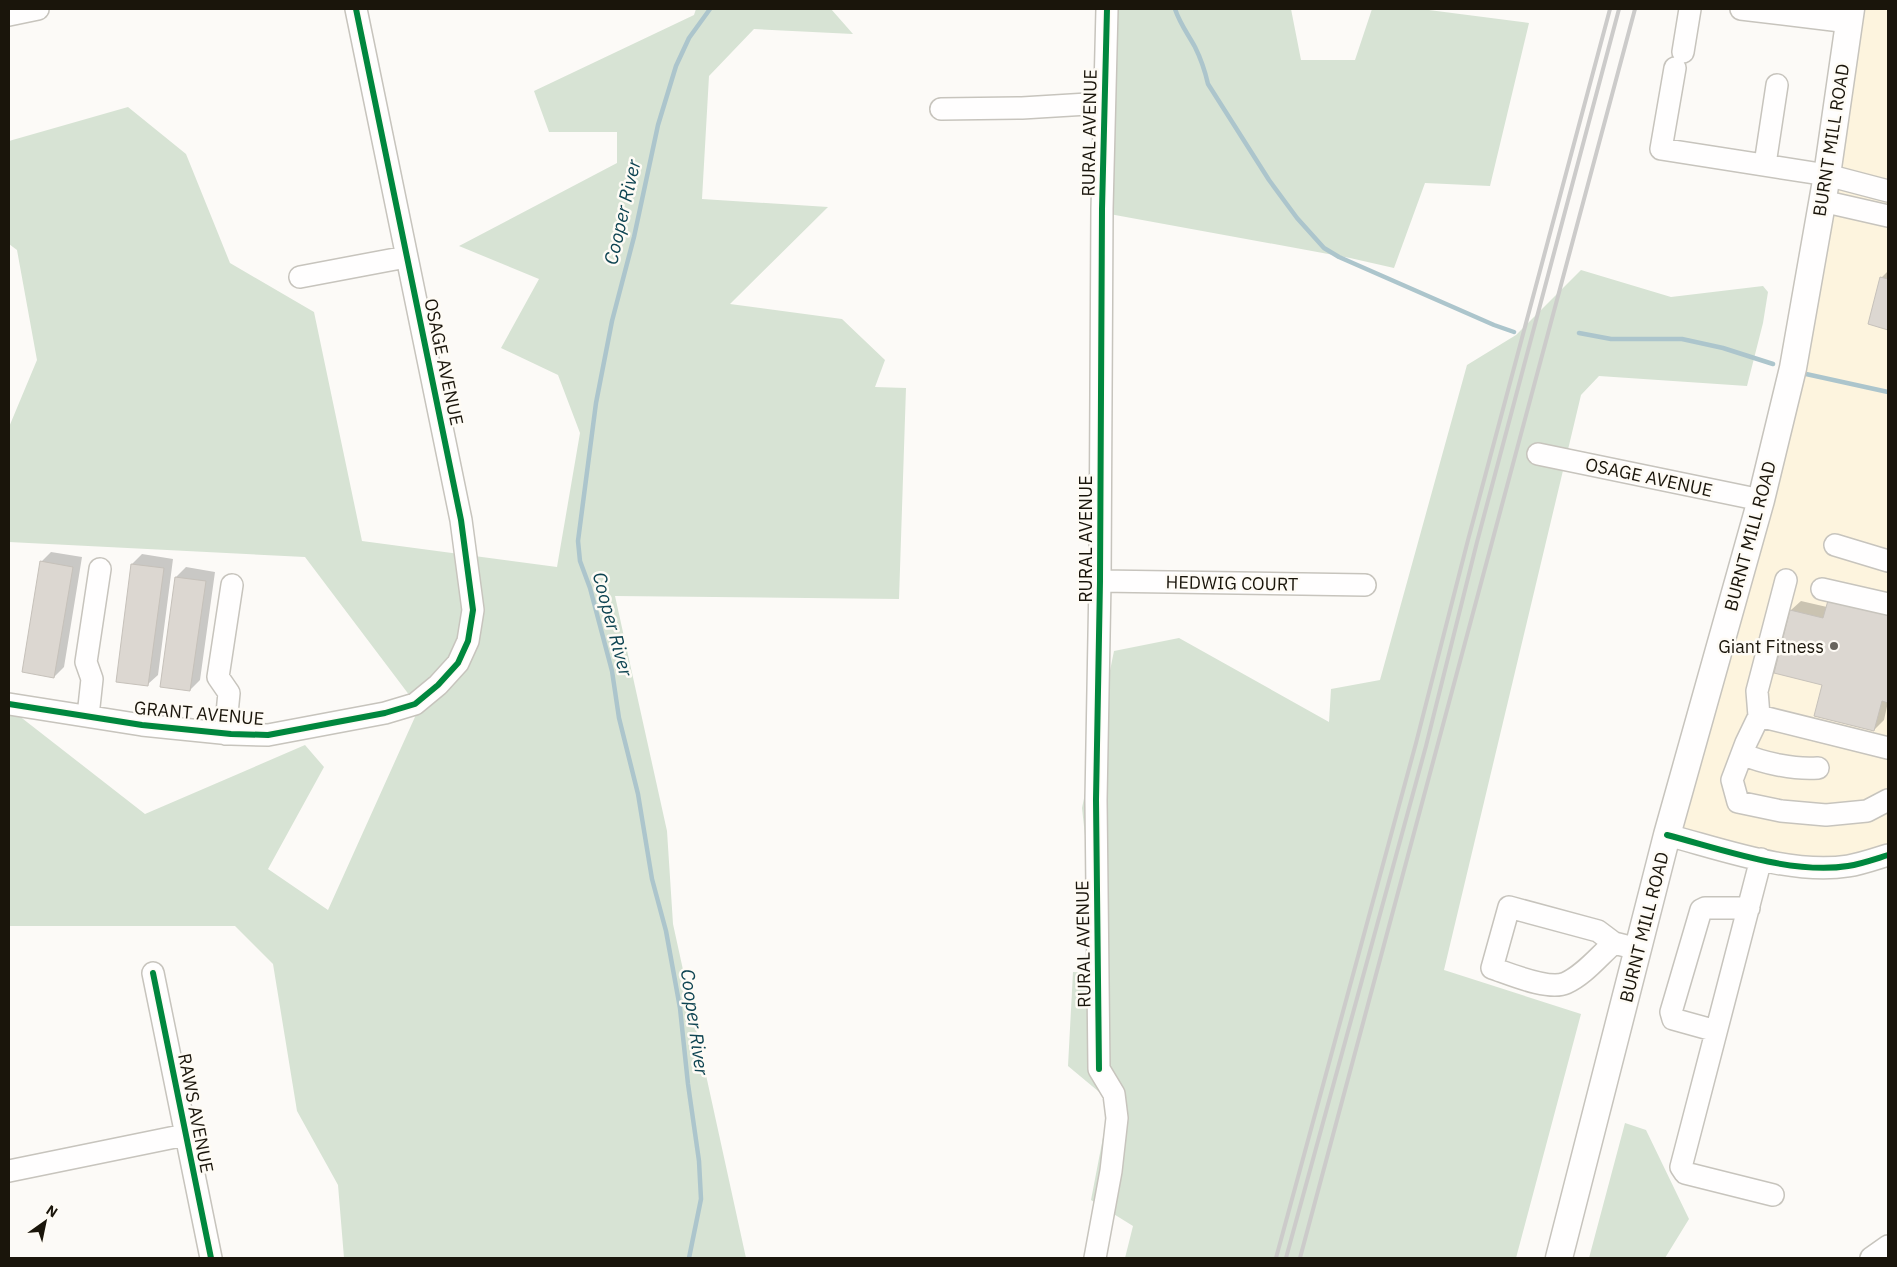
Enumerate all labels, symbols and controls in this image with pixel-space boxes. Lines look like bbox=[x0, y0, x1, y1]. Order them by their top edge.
street label: BURNT MILL ROAD bbox=[1808, 62, 1854, 218]
street label: RURAL AVENUE bbox=[1076, 69, 1102, 197]
water label: Cooper River bbox=[598, 156, 646, 267]
street label: OSAGE AVENUE bbox=[419, 296, 469, 428]
street label: OSAGE AVENUE bbox=[1583, 452, 1715, 502]
street label: BURNT MILL ROAD bbox=[1719, 459, 1781, 613]
street label: RURAL AVENUE bbox=[1074, 475, 1097, 603]
water label: Cooper River bbox=[588, 569, 639, 680]
street label: HEDWIG COURT bbox=[1166, 570, 1298, 596]
place label: Giant Fitness bbox=[1718, 635, 1824, 658]
marker: Giant Fitness bbox=[1828, 640, 1840, 652]
street label: GRANT AVENUE bbox=[133, 696, 265, 730]
street label: BURNT MILL ROAD bbox=[1614, 849, 1674, 1005]
street label: RURAL AVENUE bbox=[1070, 880, 1096, 1008]
water label: Cooper River bbox=[676, 967, 714, 1078]
street label: RAWS AVENUE bbox=[173, 1051, 219, 1175]
north arrow bbox=[20, 1197, 70, 1247]
text: N bbox=[43, 1201, 61, 1221]

